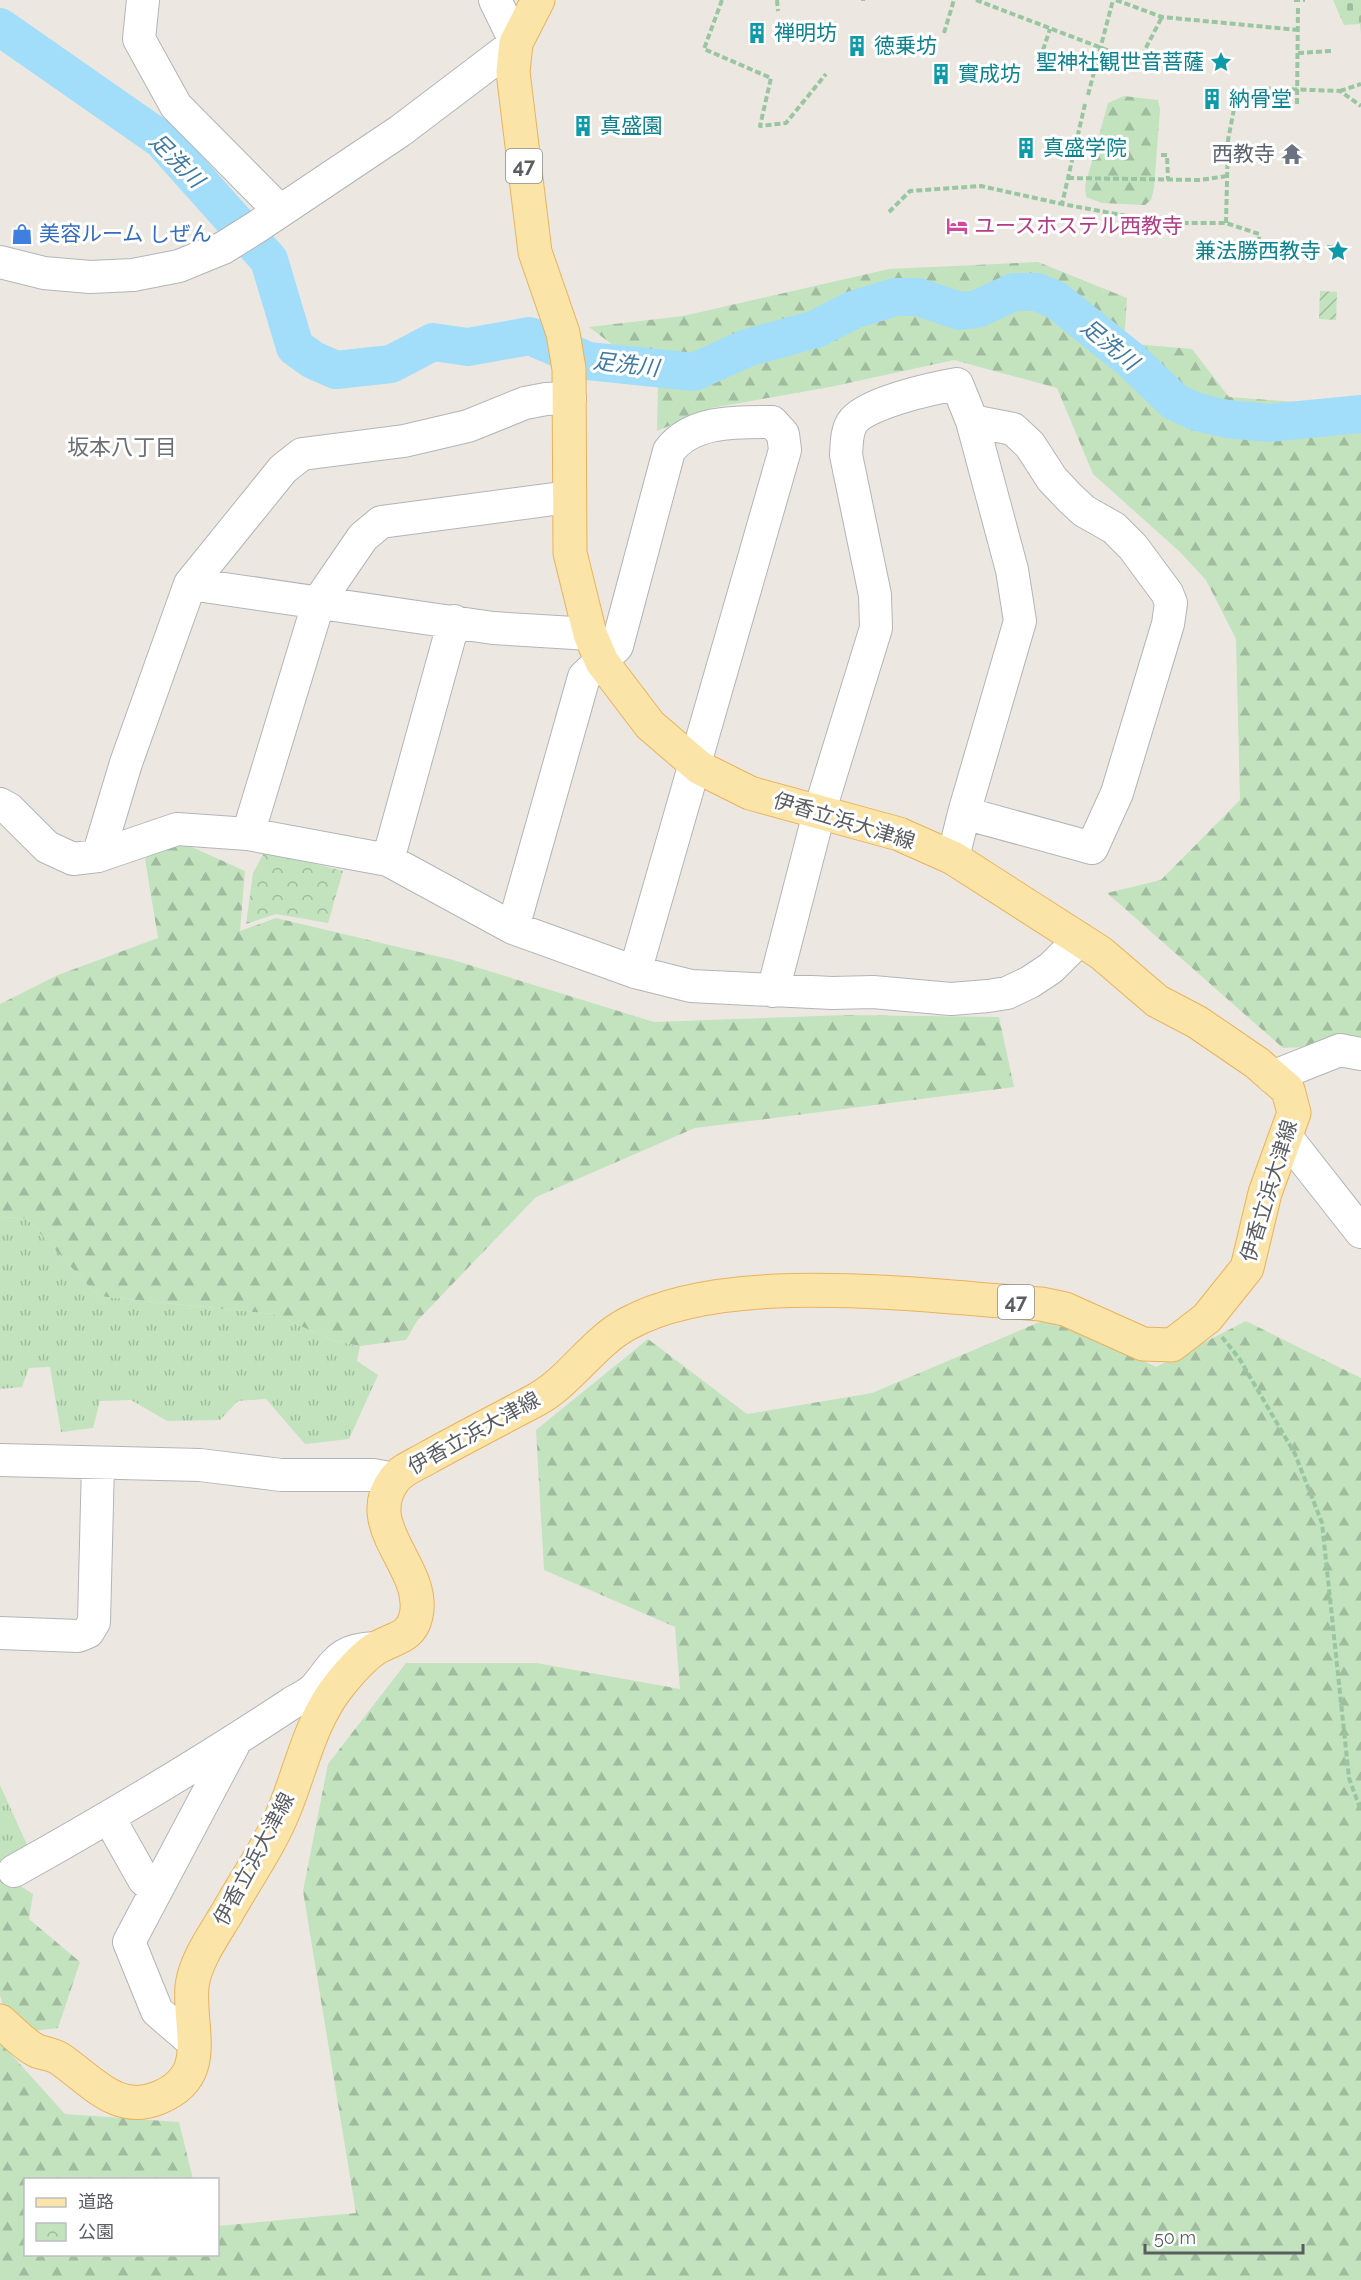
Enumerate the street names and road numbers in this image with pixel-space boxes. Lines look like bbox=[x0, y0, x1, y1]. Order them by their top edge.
road number: 47 bbox=[506, 149, 542, 183]
street label: 伊香立浜大津線 bbox=[770, 787, 918, 854]
street label: 伊香立浜大津線 bbox=[1235, 1117, 1302, 1265]
road number: 47 bbox=[998, 1285, 1034, 1319]
street label: 伊香立浜大津線 bbox=[403, 1386, 544, 1479]
street label: 伊香立浜大津線 bbox=[208, 1788, 299, 1930]

